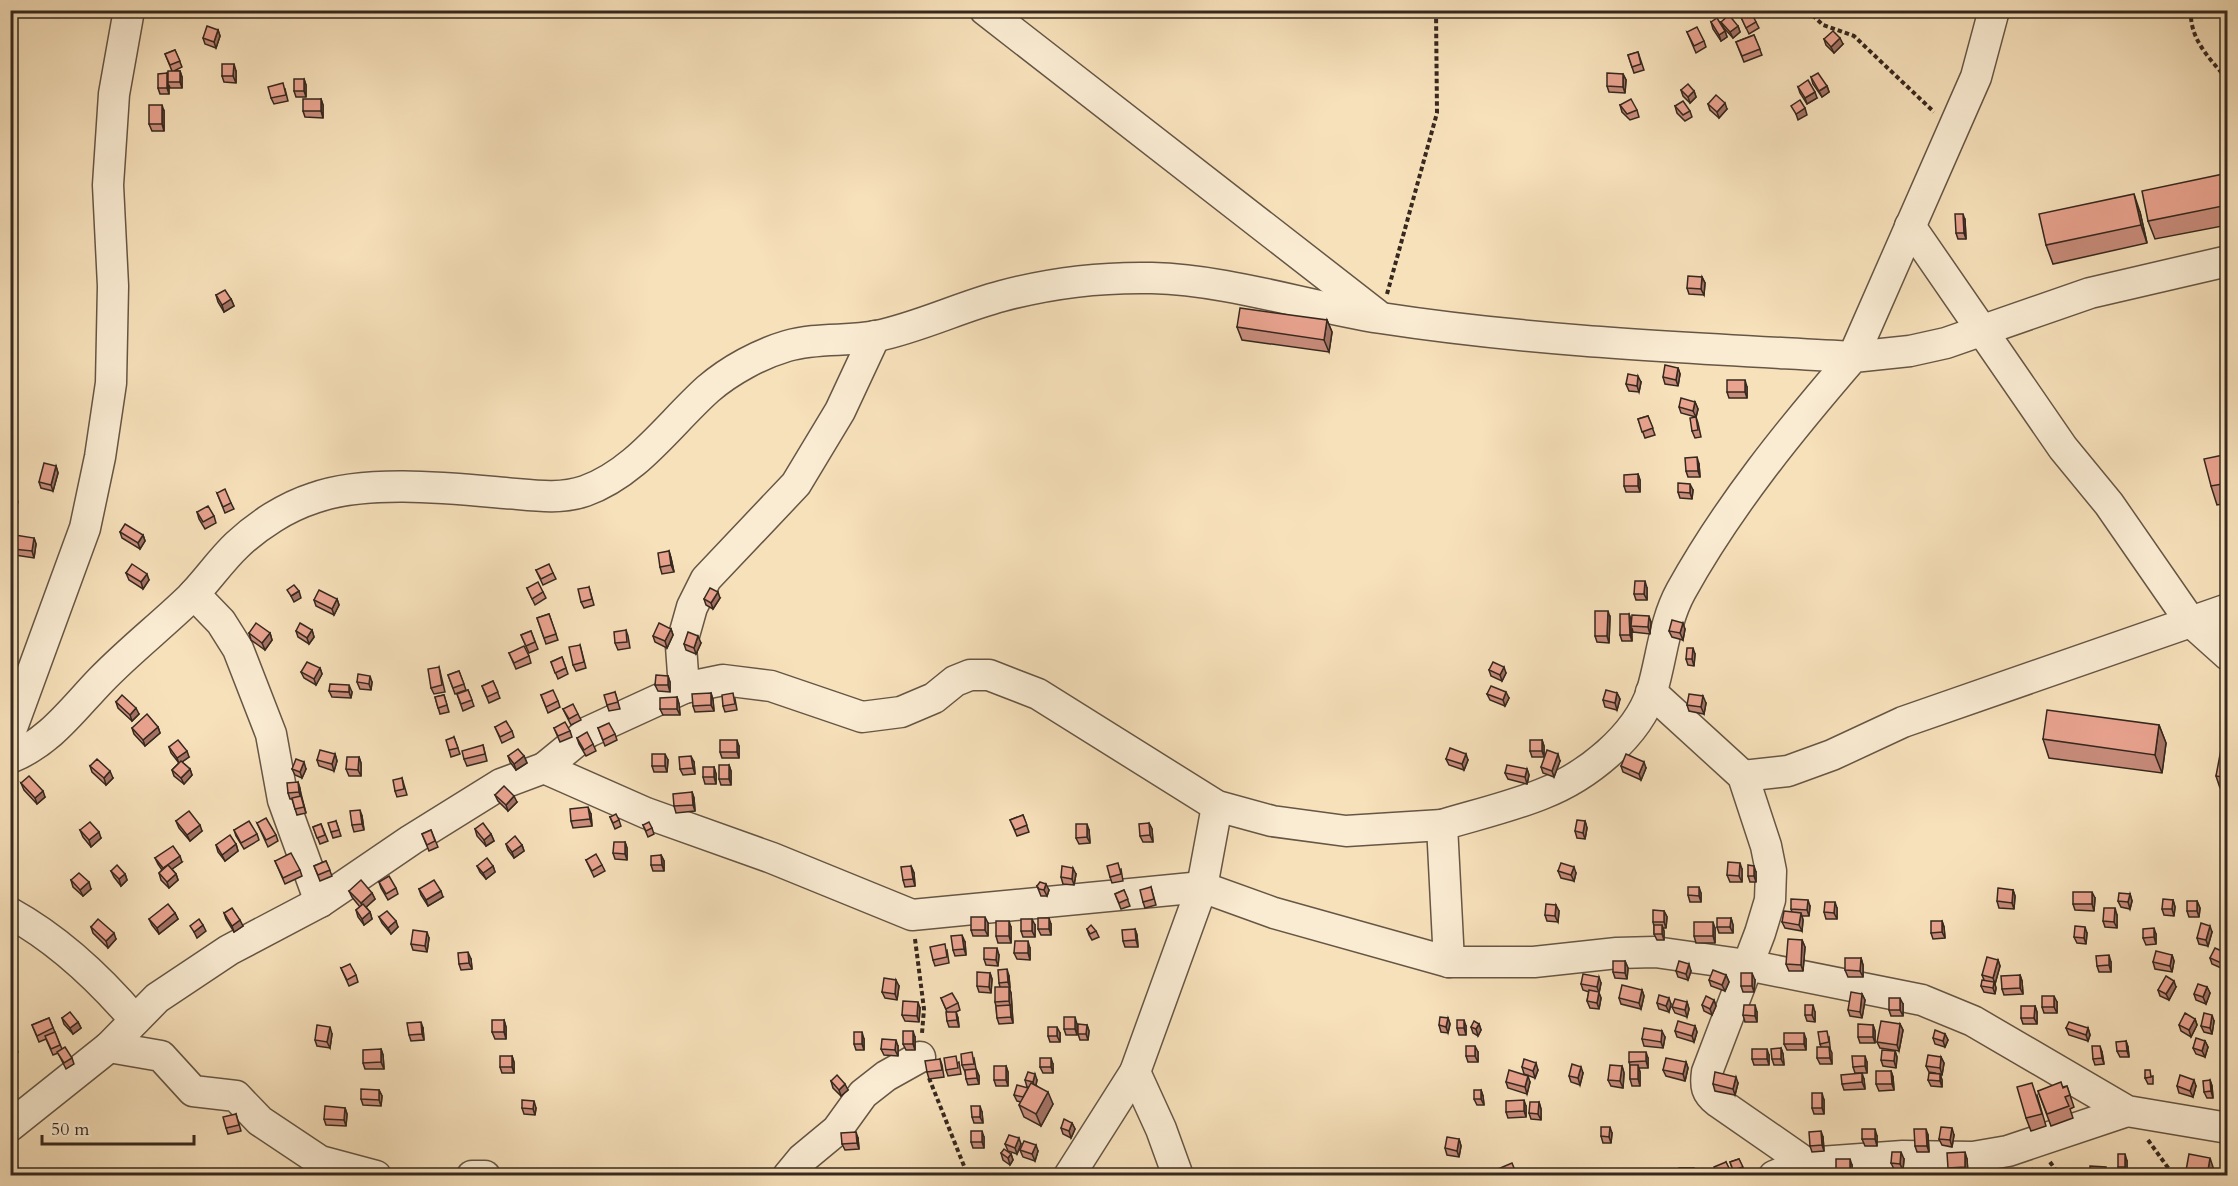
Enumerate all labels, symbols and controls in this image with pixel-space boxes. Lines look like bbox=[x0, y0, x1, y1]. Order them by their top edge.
scale bar bbox=[42, 1108, 194, 1146]
text: 50 m bbox=[51, 1117, 90, 1142]

